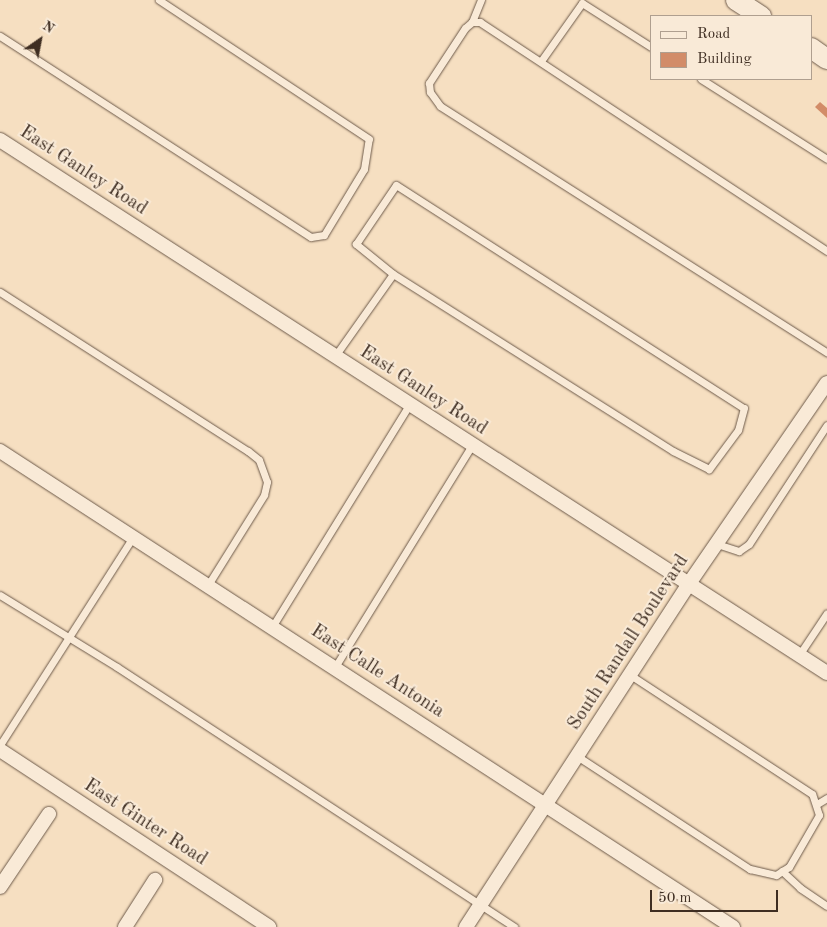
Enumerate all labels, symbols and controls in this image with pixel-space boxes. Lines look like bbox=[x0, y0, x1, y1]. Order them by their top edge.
north arrow bbox=[15, 15, 65, 65]
legend bbox=[650, 15, 812, 80]
text: N bbox=[40, 19, 56, 36]
text: Road bbox=[697, 27, 730, 42]
text: Building bbox=[697, 52, 752, 67]
street label: East Ganley Road bbox=[15, 121, 151, 221]
street label: East Ganley Road bbox=[355, 341, 491, 441]
street label: South Randall Boulevard bbox=[564, 551, 694, 735]
street label: East Calle Antonia bbox=[306, 620, 448, 724]
street label: East Ginter Road bbox=[79, 775, 211, 871]
scale bar bbox=[652, 880, 780, 912]
text: 50 m bbox=[658, 891, 692, 906]

